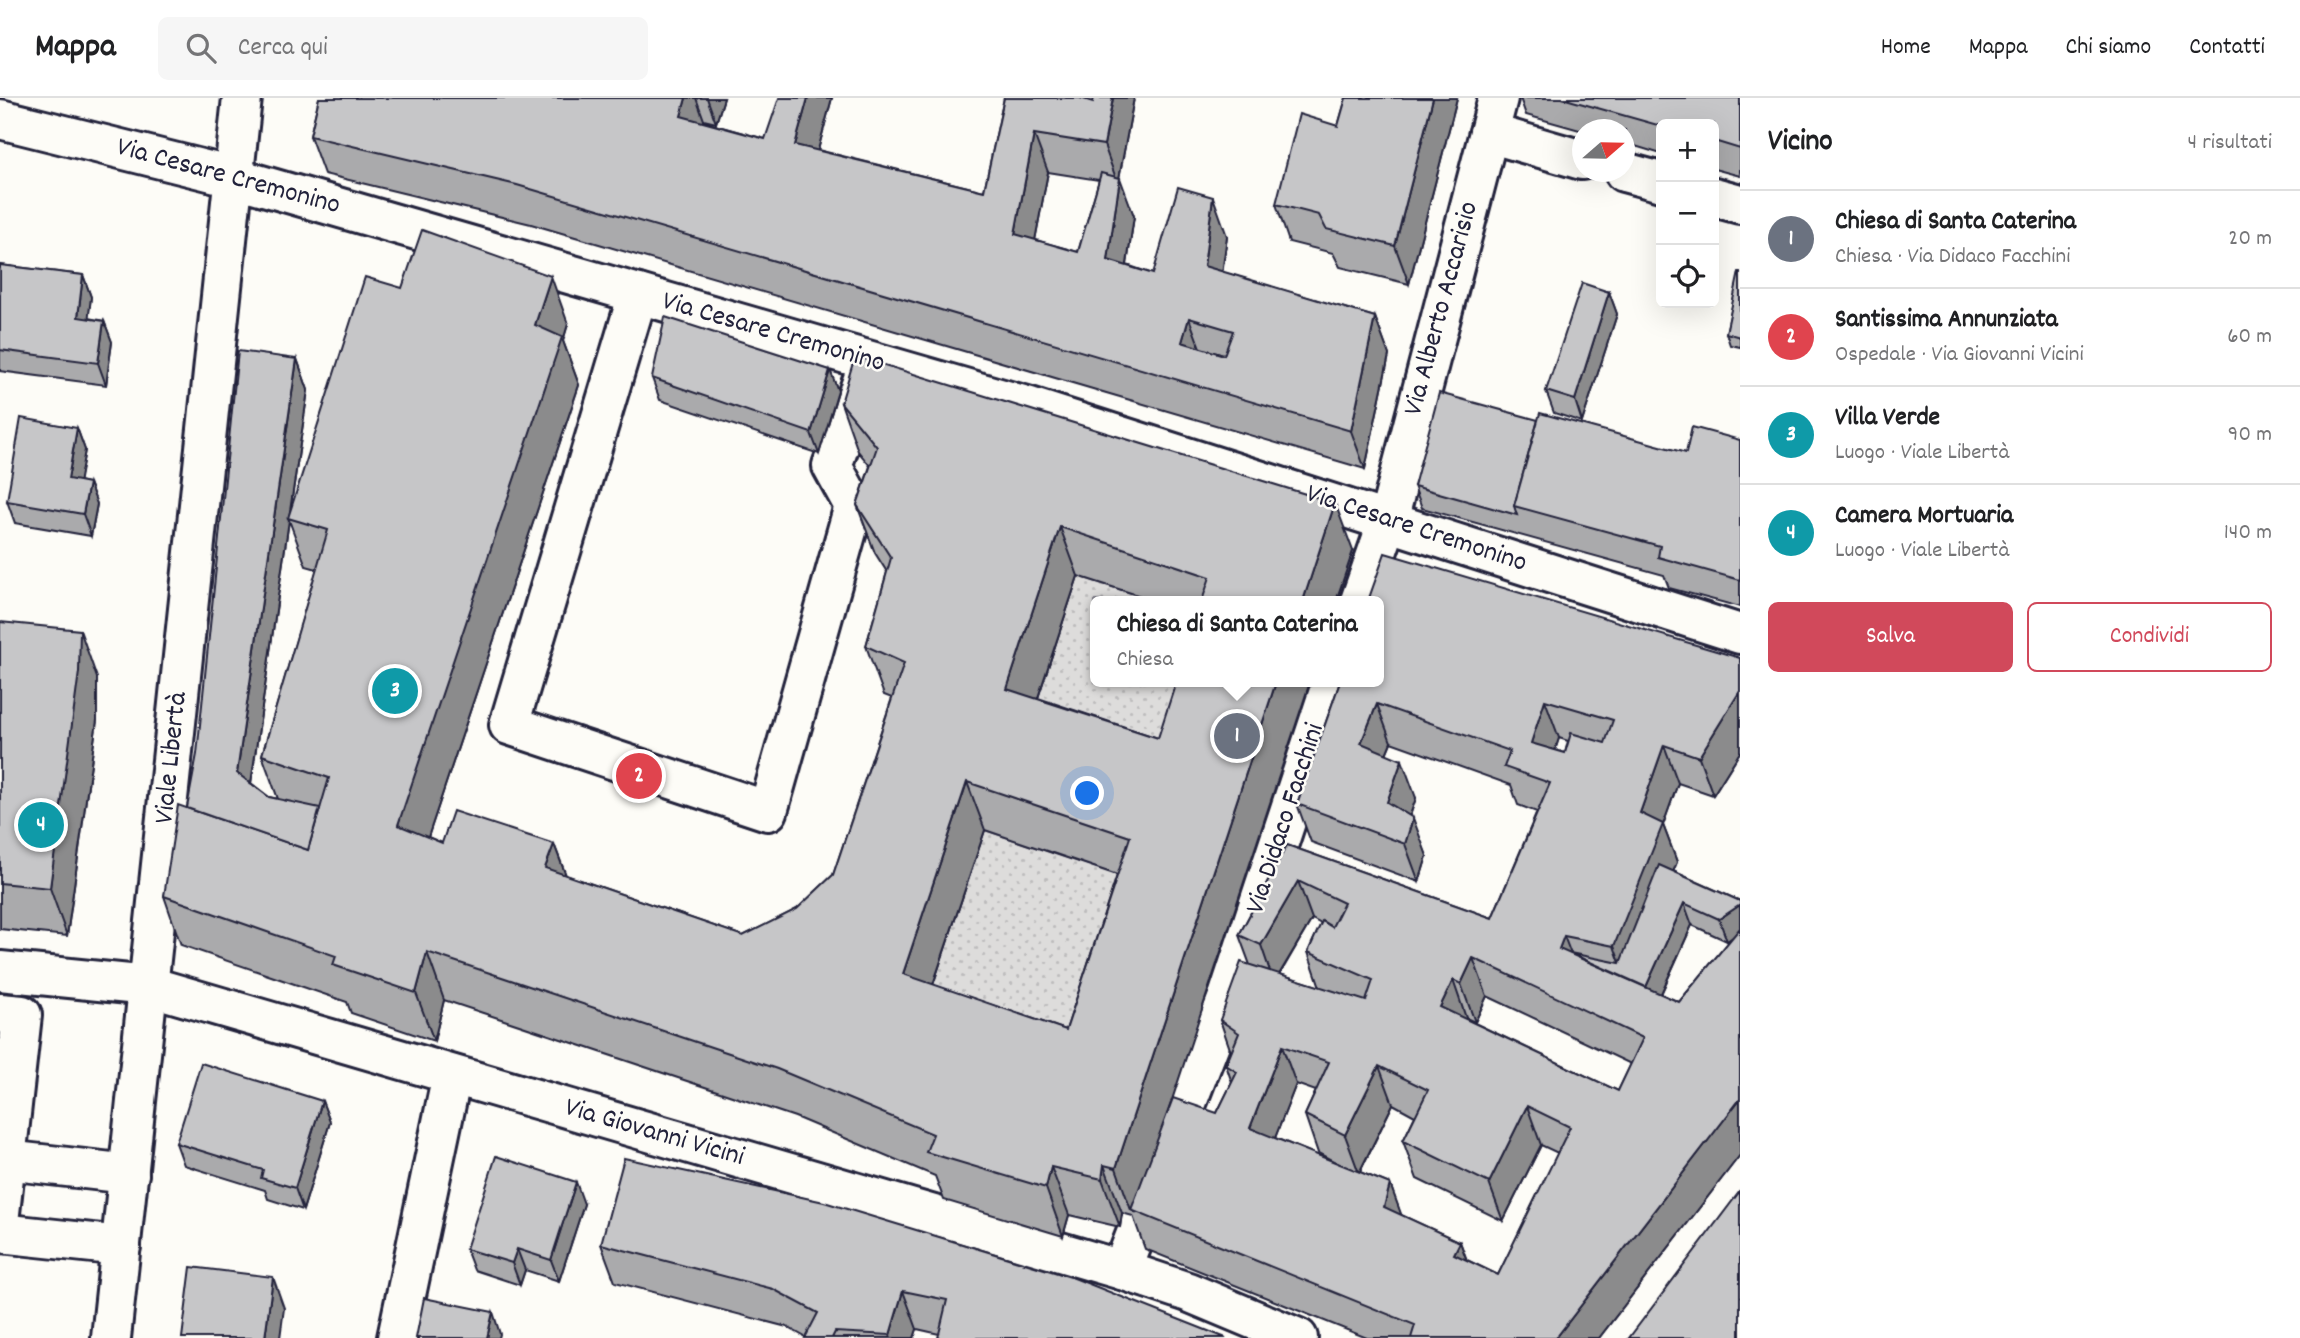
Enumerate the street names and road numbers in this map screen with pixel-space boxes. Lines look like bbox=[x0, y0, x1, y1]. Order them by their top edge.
street label: Via Cesare Cremonino bbox=[112, 129, 344, 227]
street label: Via Alberto Accarisio bbox=[1395, 198, 1491, 420]
street label: Via Cesare Cremonino bbox=[657, 283, 889, 385]
street label: Via Cesare Cremonino bbox=[1300, 475, 1532, 585]
street label: Viale Libertà bbox=[146, 690, 200, 826]
street label: Via Didaco Facchini bbox=[1237, 719, 1337, 919]
street label: Via Giovanni Vicini bbox=[560, 1089, 748, 1179]

